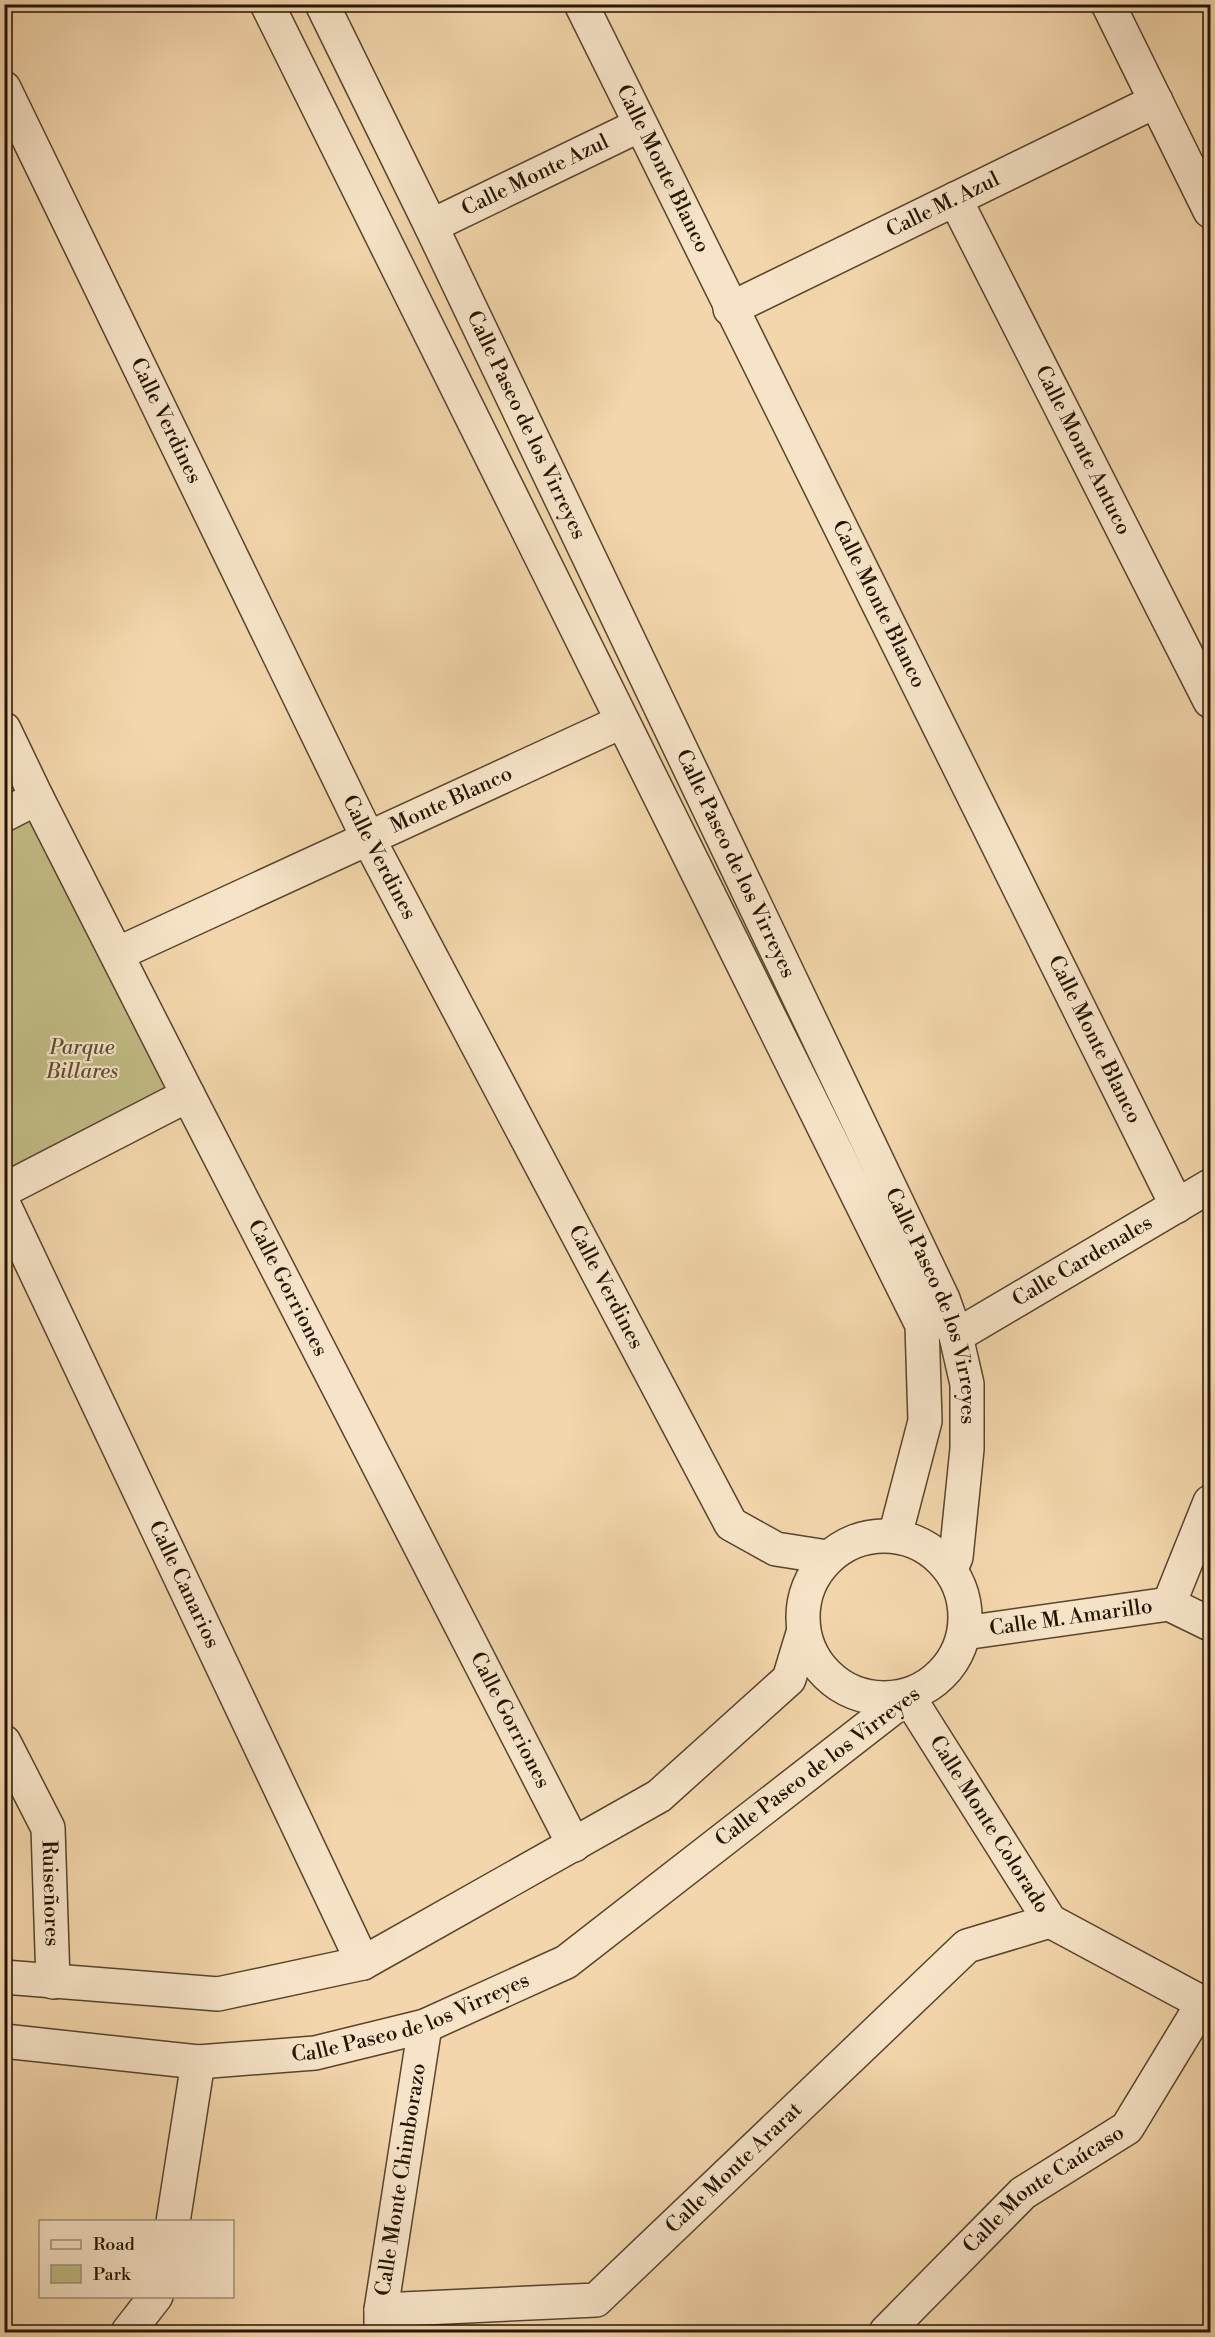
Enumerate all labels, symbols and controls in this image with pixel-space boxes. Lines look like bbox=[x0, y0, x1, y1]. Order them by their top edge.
street label: Calle Monte Blanco bbox=[610, 81, 715, 257]
street label: Calle Monte Azul bbox=[458, 129, 613, 222]
street label: Calle M. Azul bbox=[882, 166, 1004, 244]
street label: Calle Paseo de los Virreyes bbox=[460, 307, 592, 544]
street label: Calle Verdines bbox=[124, 354, 207, 488]
street label: Calle Monte Antuco bbox=[1029, 361, 1137, 539]
street label: Calle Monte Blanco bbox=[826, 516, 931, 693]
street label: Calle Paseo de los Virreyes bbox=[670, 745, 801, 982]
street label: Monte Blanco bbox=[386, 761, 517, 839]
street label: Calle Verdines bbox=[336, 791, 422, 924]
street label: Calle Monte Blanco bbox=[1042, 951, 1147, 1128]
park label: Parque Billares bbox=[45, 1035, 118, 1085]
street label: Calle Paseo de los Virreyes bbox=[879, 1184, 980, 1424]
street label: Calle Cardenales bbox=[1008, 1210, 1157, 1313]
street label: Calle Gorriones bbox=[242, 1216, 333, 1361]
street label: Calle Verdines bbox=[562, 1221, 649, 1354]
street label: Calle Canarios bbox=[142, 1517, 225, 1653]
street label: Calle M. Amarillo bbox=[988, 1593, 1154, 1642]
street label: Calle Gorriones bbox=[464, 1648, 556, 1793]
street label: Calle Paseo de los Virreyes bbox=[710, 1681, 926, 1853]
street label: Calle Monte Colorado bbox=[923, 1731, 1055, 1918]
street label: Ruiseñores bbox=[35, 1840, 65, 1947]
street label: Calle Paseo de los Virreyes bbox=[291, 1967, 534, 2068]
street label: Calle Monte Chimborazo bbox=[370, 2061, 432, 2298]
street label: Calle Monte Ararat bbox=[660, 2097, 808, 2239]
street label: Calle Monte Caúcaso bbox=[958, 2120, 1129, 2259]
legend bbox=[39, 2220, 234, 2298]
text: Road bbox=[93, 2233, 136, 2256]
text: Park bbox=[93, 2263, 132, 2286]

